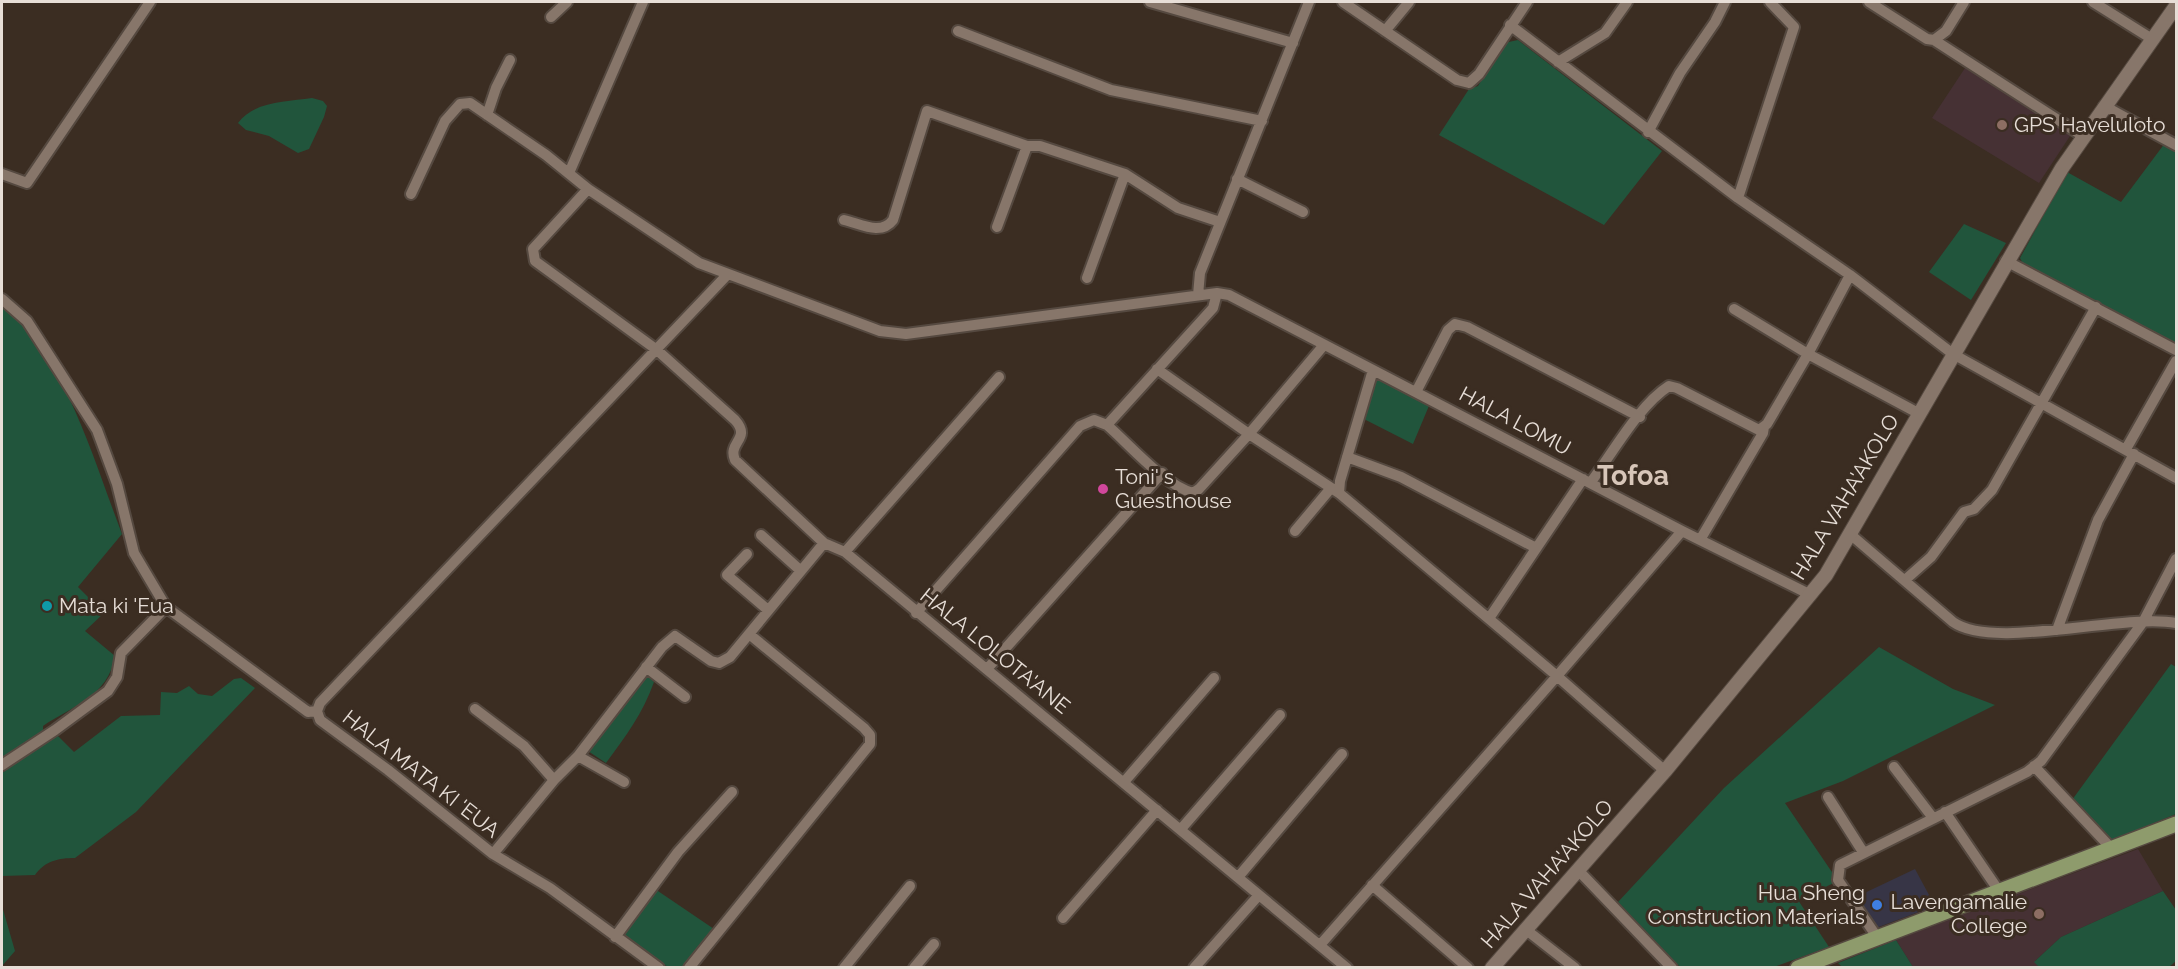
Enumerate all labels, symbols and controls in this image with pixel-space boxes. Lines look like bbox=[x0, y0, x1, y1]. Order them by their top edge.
place label: GPS Haveluloto bbox=[2014, 112, 2165, 137]
marker: GPS Haveluloto bbox=[1995, 118, 2009, 132]
street label: HALA LOMU bbox=[1455, 381, 1575, 460]
street label: HALA VAHA'AKOLO bbox=[1785, 410, 1904, 584]
district label: Tofoa bbox=[1597, 460, 1669, 491]
place label: Toni' s Guesthouse bbox=[1115, 464, 1232, 513]
marker: Toni' s Guesthouse bbox=[1096, 482, 1110, 496]
street label: HALA LOLOTA'ANE bbox=[915, 583, 1075, 719]
place label: Mata ki 'Eua bbox=[59, 593, 174, 618]
marker: Mata ki 'Eua bbox=[40, 599, 54, 613]
street label: HALA MATA KI 'EUA bbox=[338, 705, 505, 843]
street label: HALA VAHA'AKOLO bbox=[1475, 794, 1618, 953]
place label: Hua Sheng Construction Materials bbox=[1647, 880, 1865, 929]
place label: Lavengamalie College bbox=[1890, 889, 2027, 938]
marker: Hua Sheng Construction Materials bbox=[1870, 898, 1884, 912]
marker: Lavengamalie College bbox=[2032, 907, 2046, 921]

